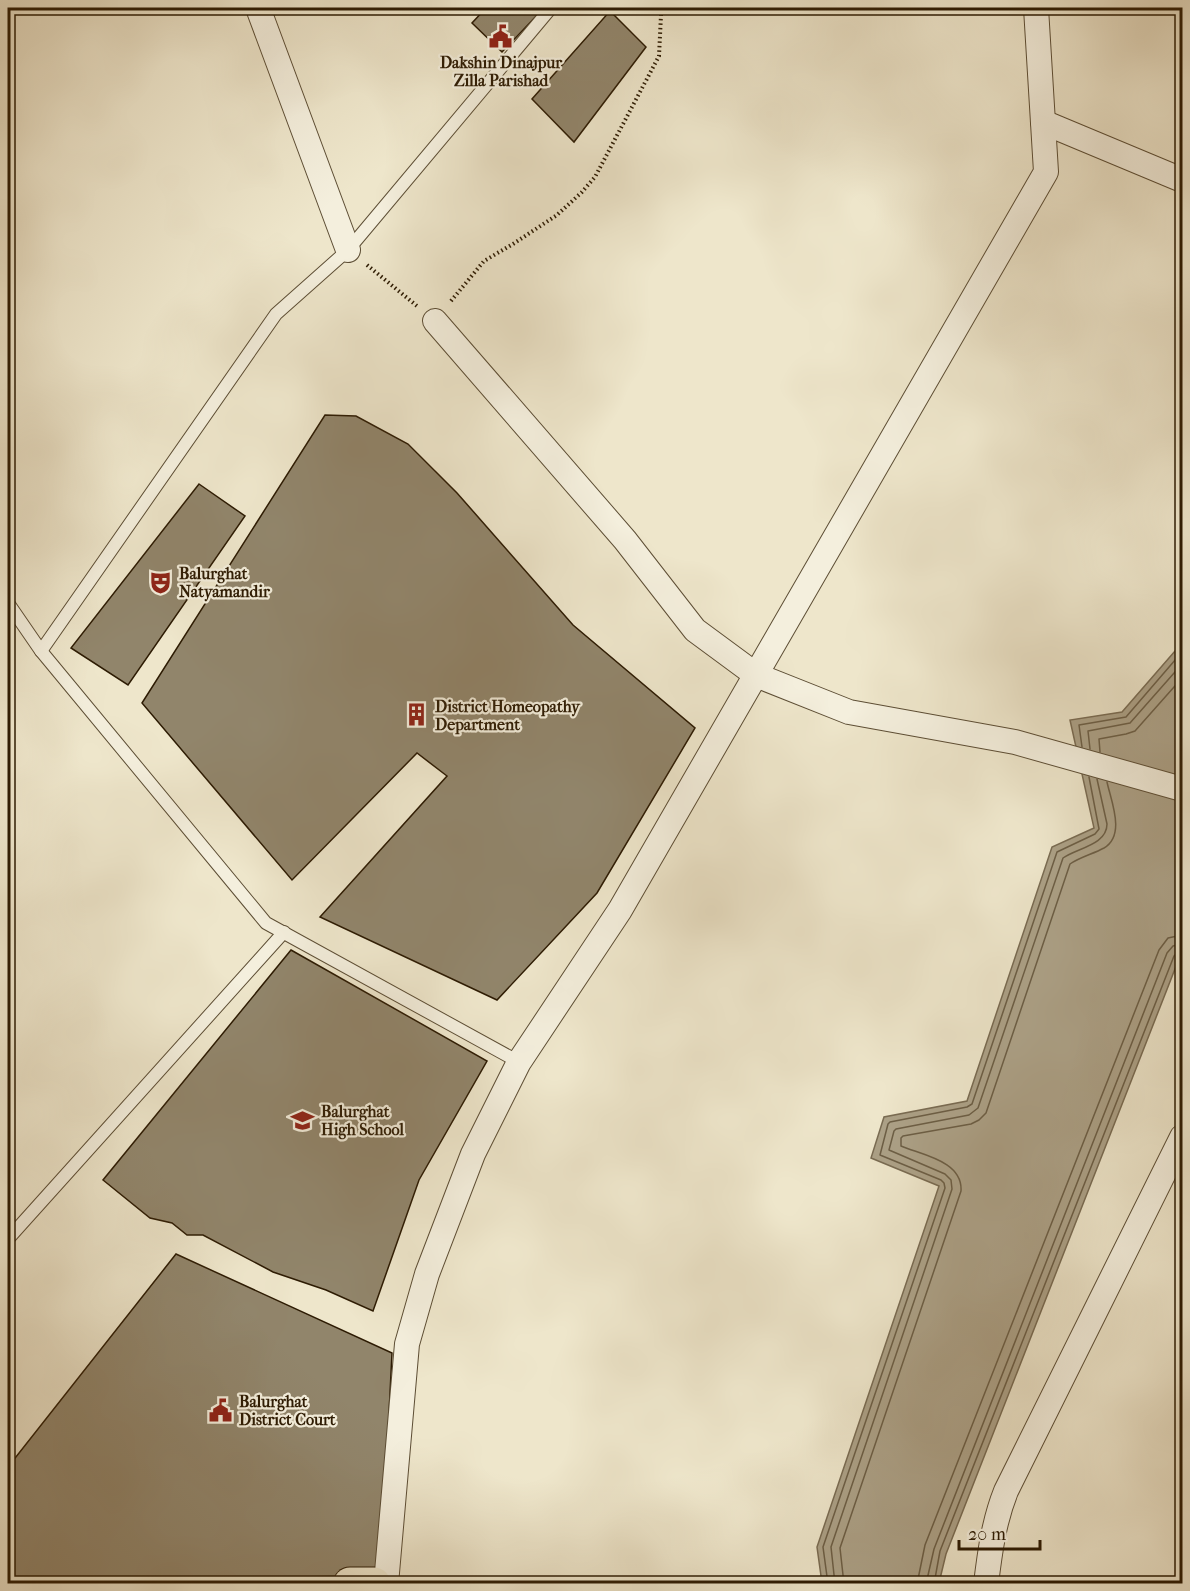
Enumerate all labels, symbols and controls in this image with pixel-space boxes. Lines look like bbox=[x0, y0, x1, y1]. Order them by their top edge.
public building icon: Dakshin Dinajpur Zilla Parishad bbox=[488, 24, 514, 50]
place label: Dakshin Dinajpur Zilla Parishad bbox=[440, 53, 563, 90]
place label: Balurghat Natyamandir bbox=[179, 564, 271, 602]
theatre icon: Balurghat Natyamandir bbox=[148, 569, 174, 595]
place label: District Homeopathy Department bbox=[435, 697, 581, 735]
building icon: District Homeopathy Department bbox=[404, 702, 430, 728]
place label: Balurghat High School bbox=[321, 1102, 405, 1140]
school or university icon: Balurghat High School bbox=[290, 1107, 316, 1133]
place label: Balurghat District Court bbox=[239, 1392, 336, 1429]
public building icon: Balurghat District Court bbox=[208, 1397, 234, 1423]
scale bar bbox=[959, 1513, 1040, 1551]
text: 20 m bbox=[968, 1524, 1006, 1545]

